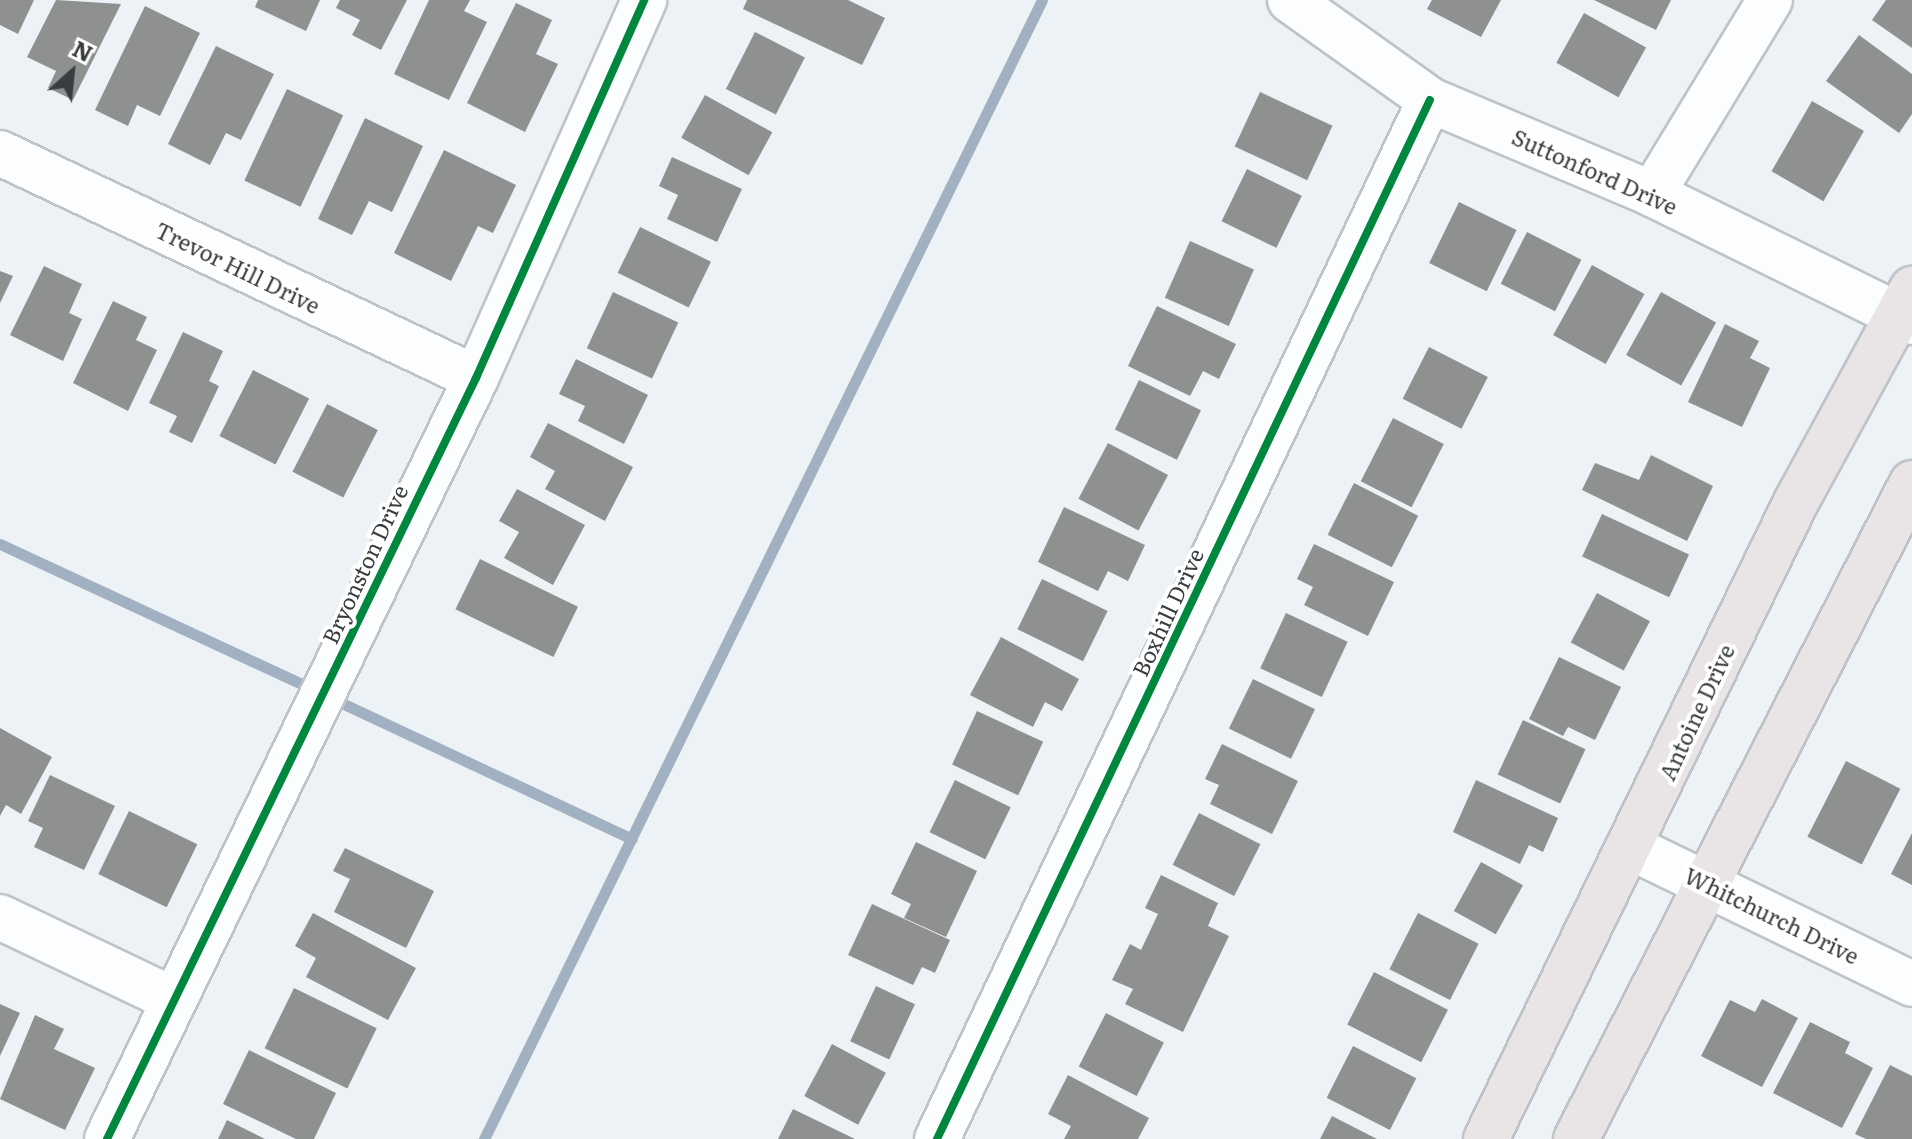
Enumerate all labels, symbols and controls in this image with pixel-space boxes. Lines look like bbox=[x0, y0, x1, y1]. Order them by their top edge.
text: N bbox=[67, 31, 99, 69]
north arrow bbox=[32, 32, 112, 112]
street label: Suttonford Drive bbox=[1508, 123, 1682, 219]
street label: Trevor Hill Drive bbox=[151, 216, 325, 318]
street label: Bryonston Drive bbox=[316, 480, 412, 648]
street label: Boxhill Drive bbox=[1126, 544, 1208, 680]
street label: Antoine Drive bbox=[1653, 640, 1739, 784]
street label: Whitchurch Drive bbox=[1681, 861, 1863, 969]

